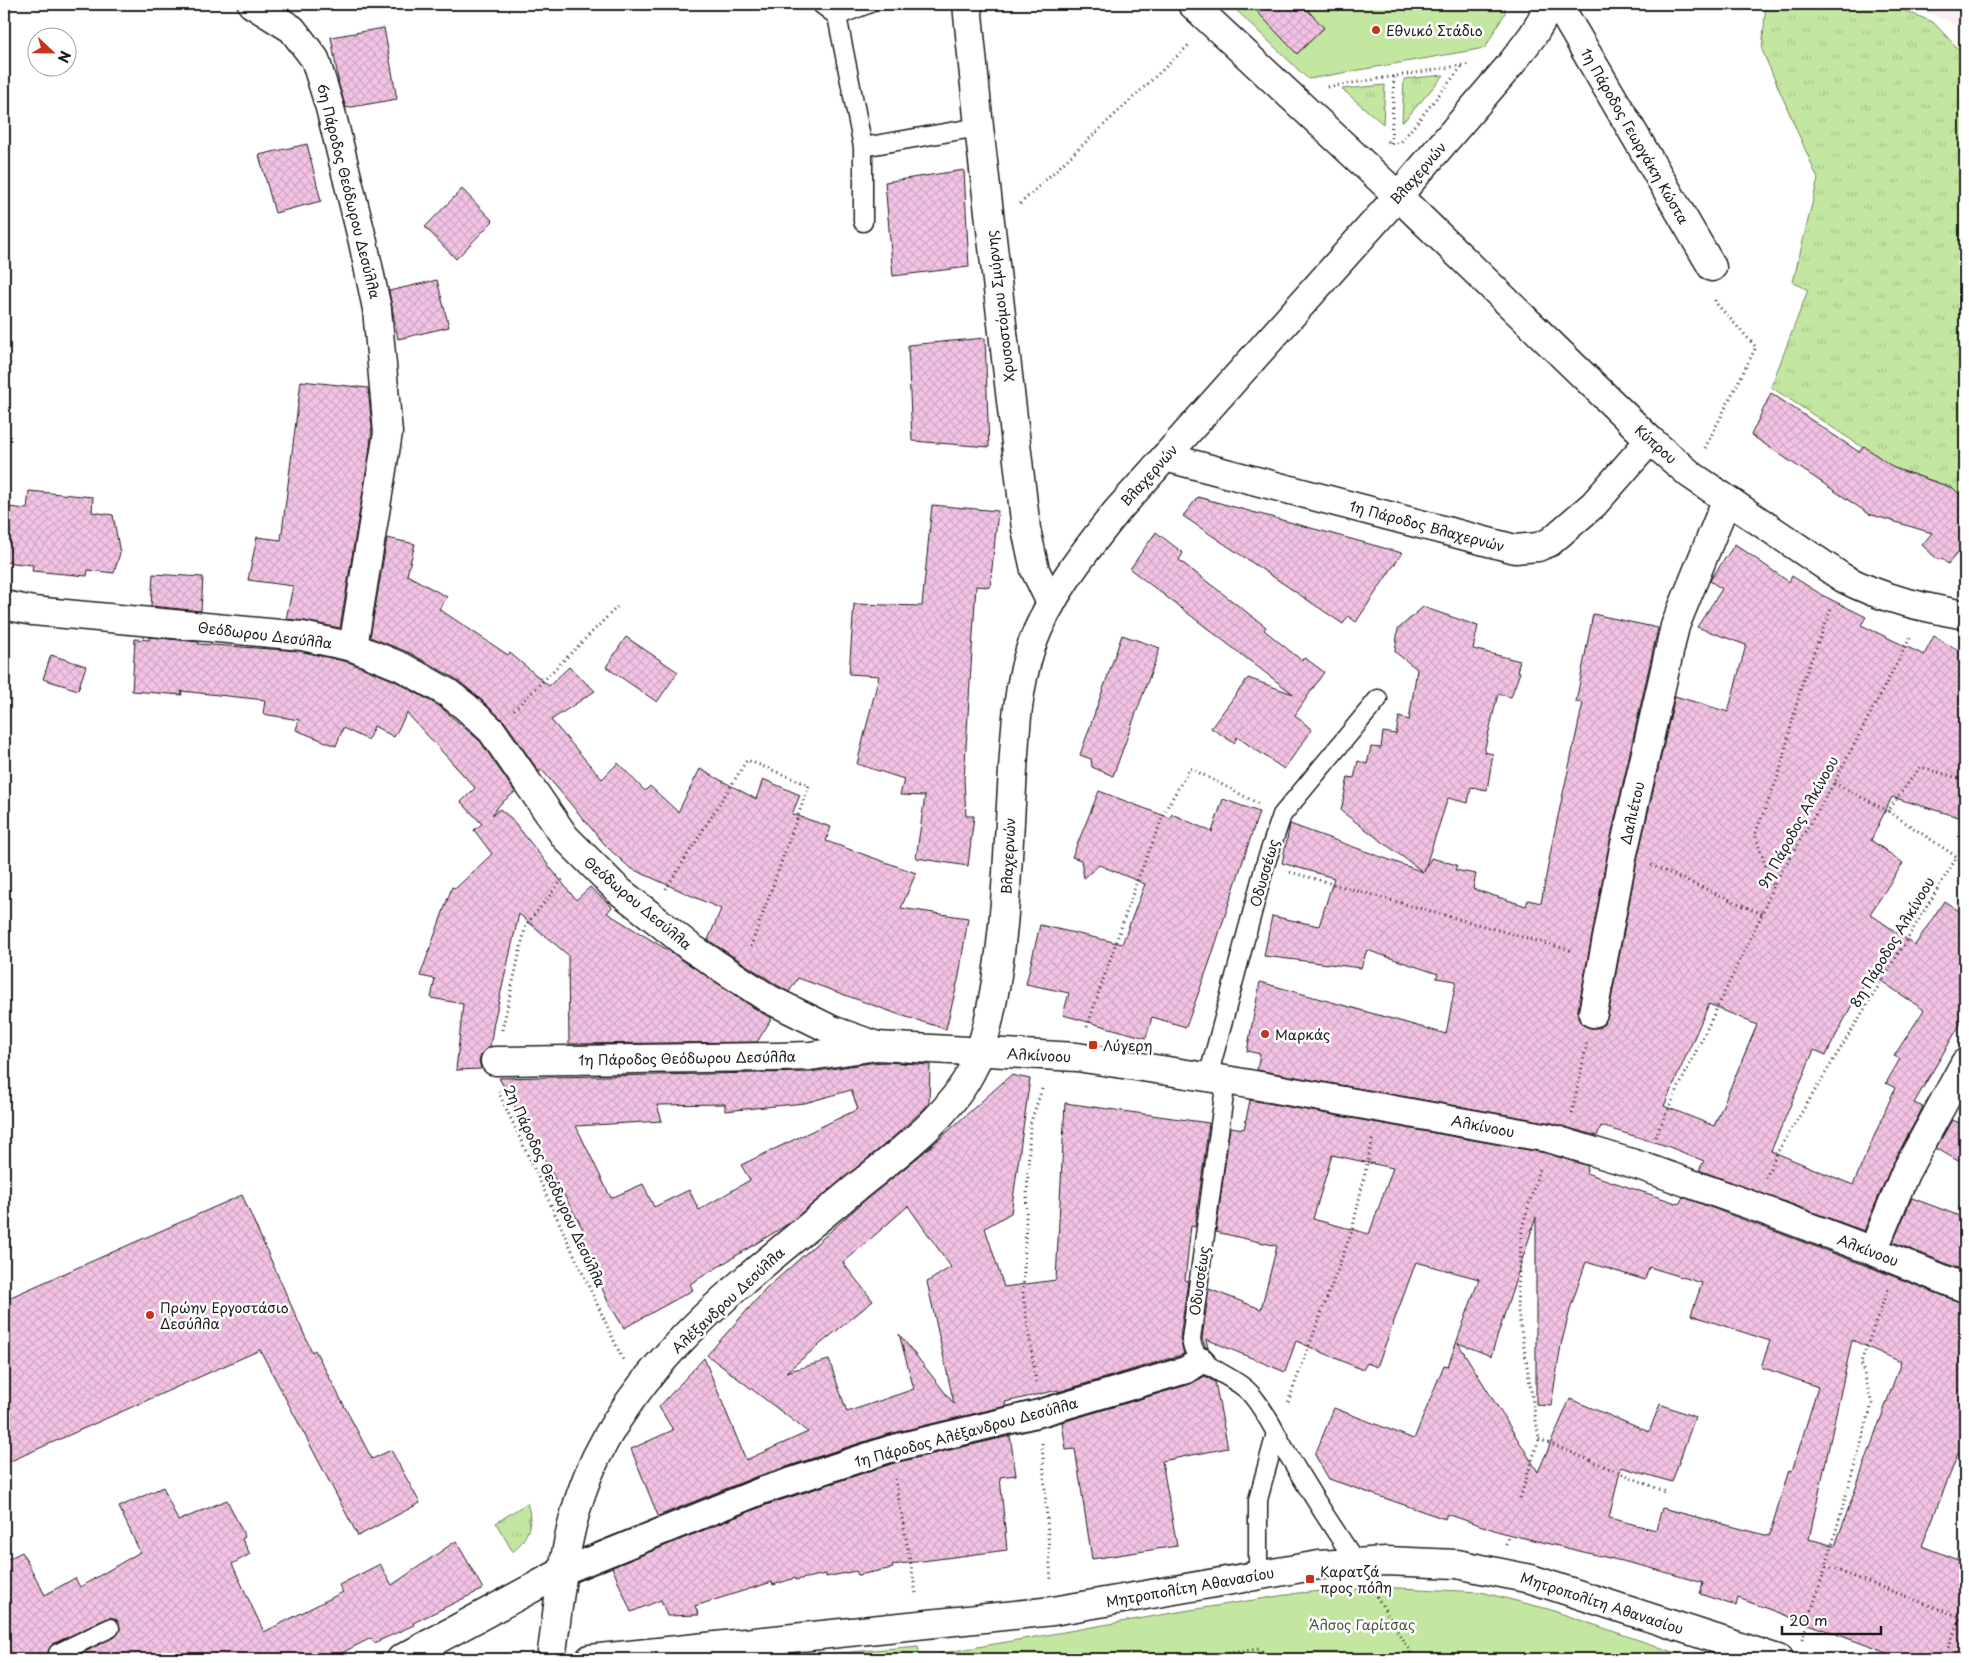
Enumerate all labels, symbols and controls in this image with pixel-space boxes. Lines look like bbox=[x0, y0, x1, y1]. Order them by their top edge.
place label: Εθνικό Στάδιο bbox=[1386, 20, 1483, 41]
marker: Εθνικό Στάδιο bbox=[1370, 24, 1382, 36]
north arrow bbox=[28, 28, 78, 78]
street label: 1η Πάροδος Γεωργάκη Κώστα bbox=[1576, 44, 1694, 228]
text: N bbox=[53, 48, 76, 66]
street label: 6η Πάροδος Θεόδωρου Δεσύλλα bbox=[312, 81, 386, 301]
street label: Βλαχερνών bbox=[1385, 137, 1451, 209]
street label: Χρυσοστόμου Σμύρνης bbox=[980, 229, 1020, 383]
street label: Κύπρου bbox=[1630, 419, 1682, 469]
street label: Βλαχερνών bbox=[1115, 439, 1183, 511]
street label: 1η Πάροδος Βλαχερνών bbox=[1347, 495, 1507, 557]
street label: Θεόδωρου Δεσύλλα bbox=[197, 616, 333, 654]
street label: 9η Πάροδος Αλκίνοου bbox=[1753, 752, 1843, 892]
street label: Δαλιέτου bbox=[1615, 779, 1649, 847]
street label: Βλαχερνών bbox=[996, 817, 1020, 895]
street label: Οδυσσέως bbox=[1244, 837, 1284, 909]
street label: Θεόδωρου Δεσύλλα bbox=[579, 852, 697, 954]
street label: 8η Πάροδος Αλκίνοου bbox=[1845, 873, 1939, 1011]
place label: Μαρκάς bbox=[1275, 1024, 1330, 1045]
marker: Μαρκάς bbox=[1259, 1028, 1271, 1040]
place label: Λύγερη bbox=[1103, 1035, 1153, 1056]
marker: Λύγερη bbox=[1087, 1039, 1099, 1051]
street label: Αλκίνοου bbox=[1006, 1043, 1072, 1067]
street label: 1η Πάροδος Θεόδωρου Δεσύλλα bbox=[578, 1046, 796, 1070]
street label: 2η Πάροδος Θεόδωρου Δεσύλλα bbox=[499, 1081, 611, 1291]
street label: Αλκίνοου bbox=[1450, 1110, 1516, 1142]
street label: Αλκίνοου bbox=[1834, 1229, 1902, 1271]
street label: Αλέξανδρου Δεσύλλα bbox=[667, 1242, 789, 1358]
street label: Οδυσσέως bbox=[1184, 1245, 1214, 1317]
place label: Πρώην Εργοστάσιο Δεσύλλα bbox=[160, 1297, 289, 1334]
marker: Πρώην Εργοστάσιο Δεσύλλα bbox=[144, 1309, 156, 1321]
street label: 1η Πάροδος Αλέξανδρου Δεσύλλα bbox=[852, 1392, 1080, 1472]
place label: Καρατζά προς πόλη bbox=[1320, 1561, 1392, 1598]
street label: Μητροπολίτη Αθανασίου bbox=[1104, 1562, 1276, 1612]
street label: Μητροπολίτη Αθανασίου bbox=[1518, 1567, 1686, 1639]
marker: Καρατζά προς πόλη bbox=[1304, 1573, 1316, 1585]
scale bar bbox=[1782, 1603, 1880, 1635]
text: 20 m bbox=[1789, 1608, 1828, 1631]
park label: Άλσος Γαρίτσας bbox=[1309, 1614, 1415, 1635]

